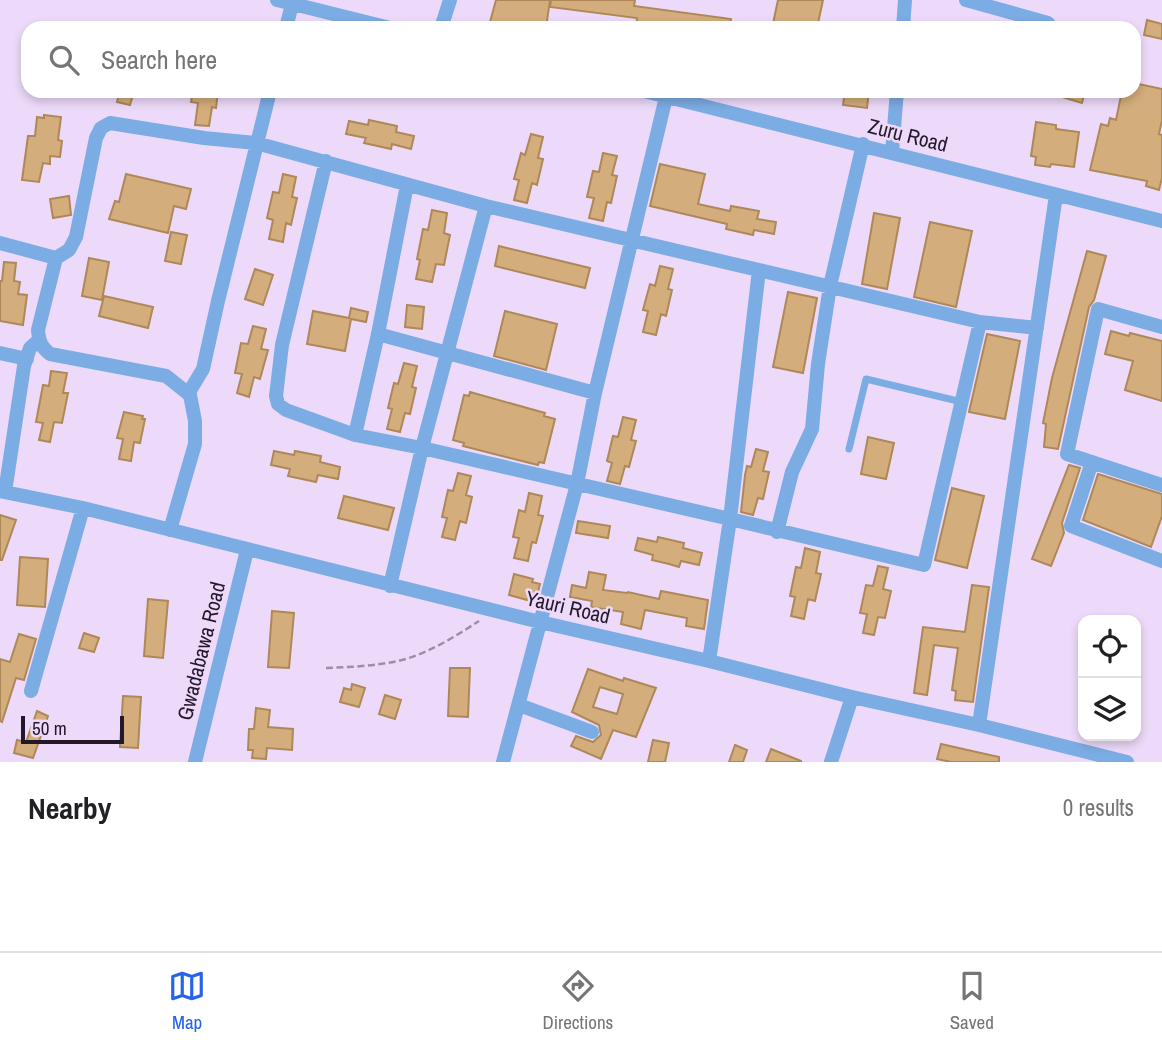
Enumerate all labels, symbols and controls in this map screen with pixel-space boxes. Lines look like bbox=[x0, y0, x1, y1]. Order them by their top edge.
search box bbox=[21, 21, 1141, 98]
icon: search bbox=[45, 41, 83, 79]
text: Search here bbox=[101, 42, 217, 77]
street label: Zuru Road bbox=[865, 111, 951, 159]
street label: Gwadabawa Road bbox=[170, 579, 232, 723]
street label: Yauri Road bbox=[523, 583, 613, 631]
map controls bbox=[1078, 615, 1141, 741]
button: locate bbox=[1078, 615, 1141, 678]
button: layers bbox=[1078, 678, 1141, 741]
scale bar bbox=[21, 713, 124, 745]
text: 50 m bbox=[32, 715, 67, 741]
text: Nearby bbox=[28, 788, 111, 828]
text: 0 results bbox=[1063, 792, 1134, 823]
tab: Map bbox=[168, 967, 206, 1035]
tab: Directions bbox=[542, 967, 613, 1035]
tab: Saved bbox=[950, 967, 994, 1035]

